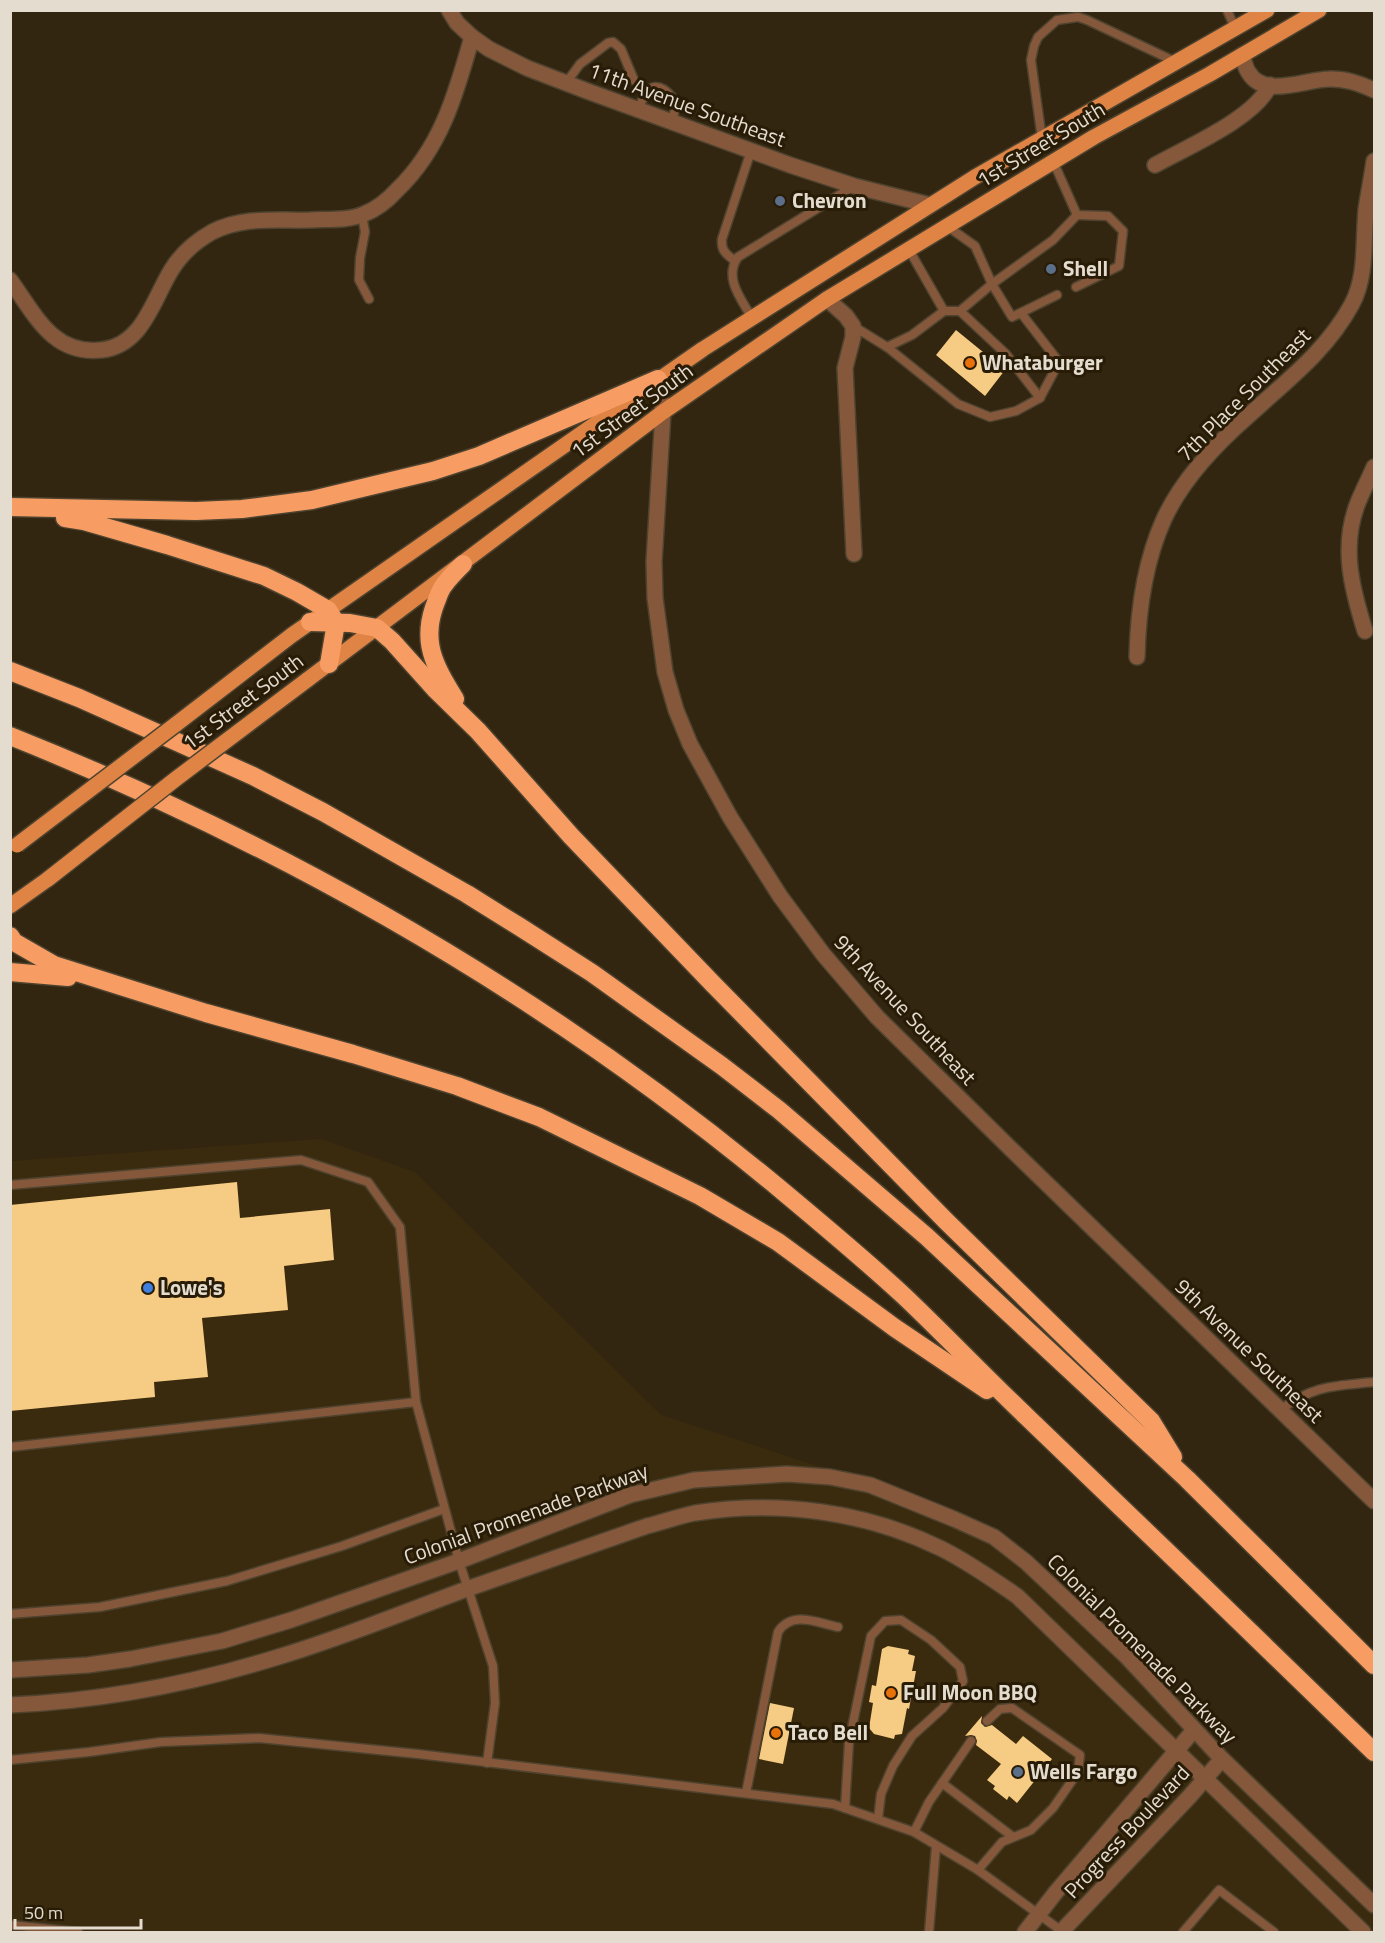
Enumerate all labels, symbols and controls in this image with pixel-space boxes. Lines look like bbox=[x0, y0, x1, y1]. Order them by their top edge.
street label: 11th Avenue Southeast bbox=[584, 54, 791, 155]
street label: 1st Street South bbox=[970, 93, 1111, 195]
place label: Chevron bbox=[792, 184, 867, 216]
marker: Chevron bbox=[773, 194, 787, 208]
place label: Shell bbox=[1063, 252, 1108, 284]
marker: Shell bbox=[1044, 262, 1058, 276]
street label: 7th Place Southeast bbox=[1169, 320, 1318, 468]
place label: Whataburger bbox=[982, 346, 1103, 378]
street label: 1st Street South bbox=[564, 355, 699, 466]
marker: Whataburger bbox=[963, 356, 977, 370]
street label: 1st Street South bbox=[175, 645, 310, 757]
street label: 9th Avenue Southeast bbox=[827, 927, 985, 1092]
place label: Lowe's bbox=[160, 1271, 223, 1303]
street label: 9th Avenue Southeast bbox=[1168, 1271, 1332, 1430]
marker: Lowe's bbox=[141, 1281, 155, 1295]
street label: Colonial Promenade Parkway bbox=[399, 1454, 652, 1572]
street label: Colonial Promenade Parkway bbox=[1040, 1546, 1245, 1751]
place label: Full Moon BBQ bbox=[903, 1676, 1037, 1708]
marker: Full Moon BBQ bbox=[884, 1686, 898, 1700]
place label: Taco Bell bbox=[788, 1716, 868, 1748]
marker: Taco Bell bbox=[769, 1726, 783, 1740]
place label: Wells Fargo bbox=[1030, 1755, 1137, 1787]
street label: Progress Boulevard bbox=[1056, 1757, 1197, 1905]
marker: Wells Fargo bbox=[1011, 1765, 1025, 1779]
scale bar bbox=[15, 1892, 141, 1930]
text: 50 m bbox=[24, 1899, 63, 1926]

